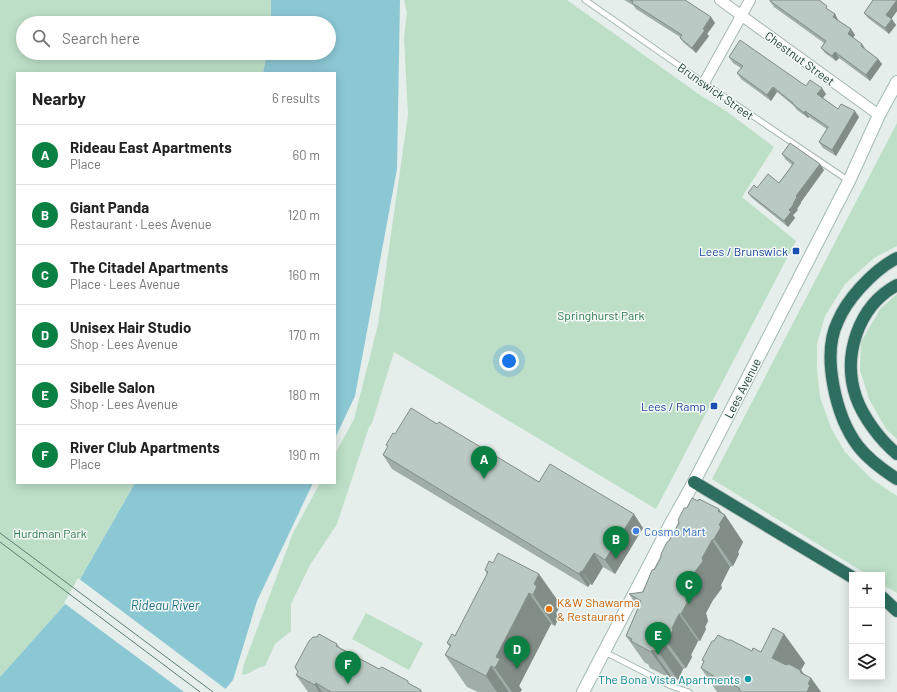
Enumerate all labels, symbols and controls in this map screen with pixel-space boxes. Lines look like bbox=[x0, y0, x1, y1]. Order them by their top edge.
search box bbox=[16, 16, 336, 60]
icon: search bbox=[30, 27, 52, 49]
street label: Chestnut Street bbox=[763, 28, 837, 88]
text: Search here bbox=[62, 29, 140, 47]
street label: Brunswick Street bbox=[675, 60, 757, 122]
text: Nearby bbox=[32, 88, 86, 108]
text: 6 results bbox=[272, 90, 320, 106]
text: Rideau East Apartments bbox=[70, 138, 232, 156]
text: A bbox=[41, 147, 49, 163]
text: 60 m bbox=[293, 147, 320, 163]
text: Place bbox=[70, 156, 101, 172]
text: Giant Panda bbox=[70, 198, 149, 216]
text: B bbox=[41, 207, 49, 223]
text: 120 m bbox=[288, 207, 320, 223]
text: Restaurant · Lees Avenue bbox=[70, 216, 212, 232]
place label: Lees / Brunswick bbox=[699, 244, 788, 258]
marker: Lees / Brunswick bbox=[791, 246, 801, 256]
text: The Citadel Apartments bbox=[70, 258, 228, 276]
text: C bbox=[41, 267, 49, 283]
text: 160 m bbox=[288, 267, 320, 283]
text: Place · Lees Avenue bbox=[70, 276, 180, 292]
park label: Springhurst Park bbox=[557, 308, 645, 322]
text: Unisex Hair Studio bbox=[70, 318, 191, 336]
text: D bbox=[41, 327, 49, 343]
text: 170 m bbox=[289, 327, 320, 343]
text: Shop · Lees Avenue bbox=[70, 336, 178, 352]
your location bbox=[499, 351, 519, 371]
street label: Lees Avenue bbox=[721, 356, 763, 420]
text: Sibelle Salon bbox=[70, 378, 155, 396]
text: E bbox=[41, 387, 49, 403]
text: 180 m bbox=[288, 387, 320, 403]
text: Shop · Lees Avenue bbox=[70, 396, 178, 412]
place label: Lees / Ramp bbox=[641, 399, 706, 413]
marker: Lees / Ramp bbox=[709, 401, 719, 411]
text: River Club Apartments bbox=[70, 438, 220, 456]
pin: A bbox=[471, 446, 497, 479]
text: F bbox=[41, 447, 49, 463]
text: 190 m bbox=[288, 447, 320, 463]
text: Place bbox=[70, 456, 101, 472]
place label: Cosmo Mart bbox=[644, 524, 706, 538]
park label: Hurdman Park bbox=[13, 526, 87, 540]
pin: B bbox=[603, 526, 629, 559]
marker: Cosmo Mart bbox=[631, 526, 641, 536]
pin: C bbox=[676, 571, 702, 604]
map controls bbox=[849, 572, 885, 680]
button: + bbox=[849, 572, 885, 608]
place label: K&W Shawarma & Restaurant bbox=[557, 595, 640, 623]
water label: Rideau River bbox=[131, 597, 200, 613]
marker: K&W Shawarma & Restaurant bbox=[544, 604, 554, 614]
button: − bbox=[849, 608, 885, 644]
pin: E bbox=[645, 622, 671, 655]
pin: D bbox=[504, 636, 530, 669]
button: layers bbox=[849, 644, 885, 680]
pin: F bbox=[335, 651, 361, 684]
place label: The Bona Vista Apartments bbox=[598, 672, 740, 686]
marker: The Bona Vista Apartments bbox=[743, 674, 753, 684]

